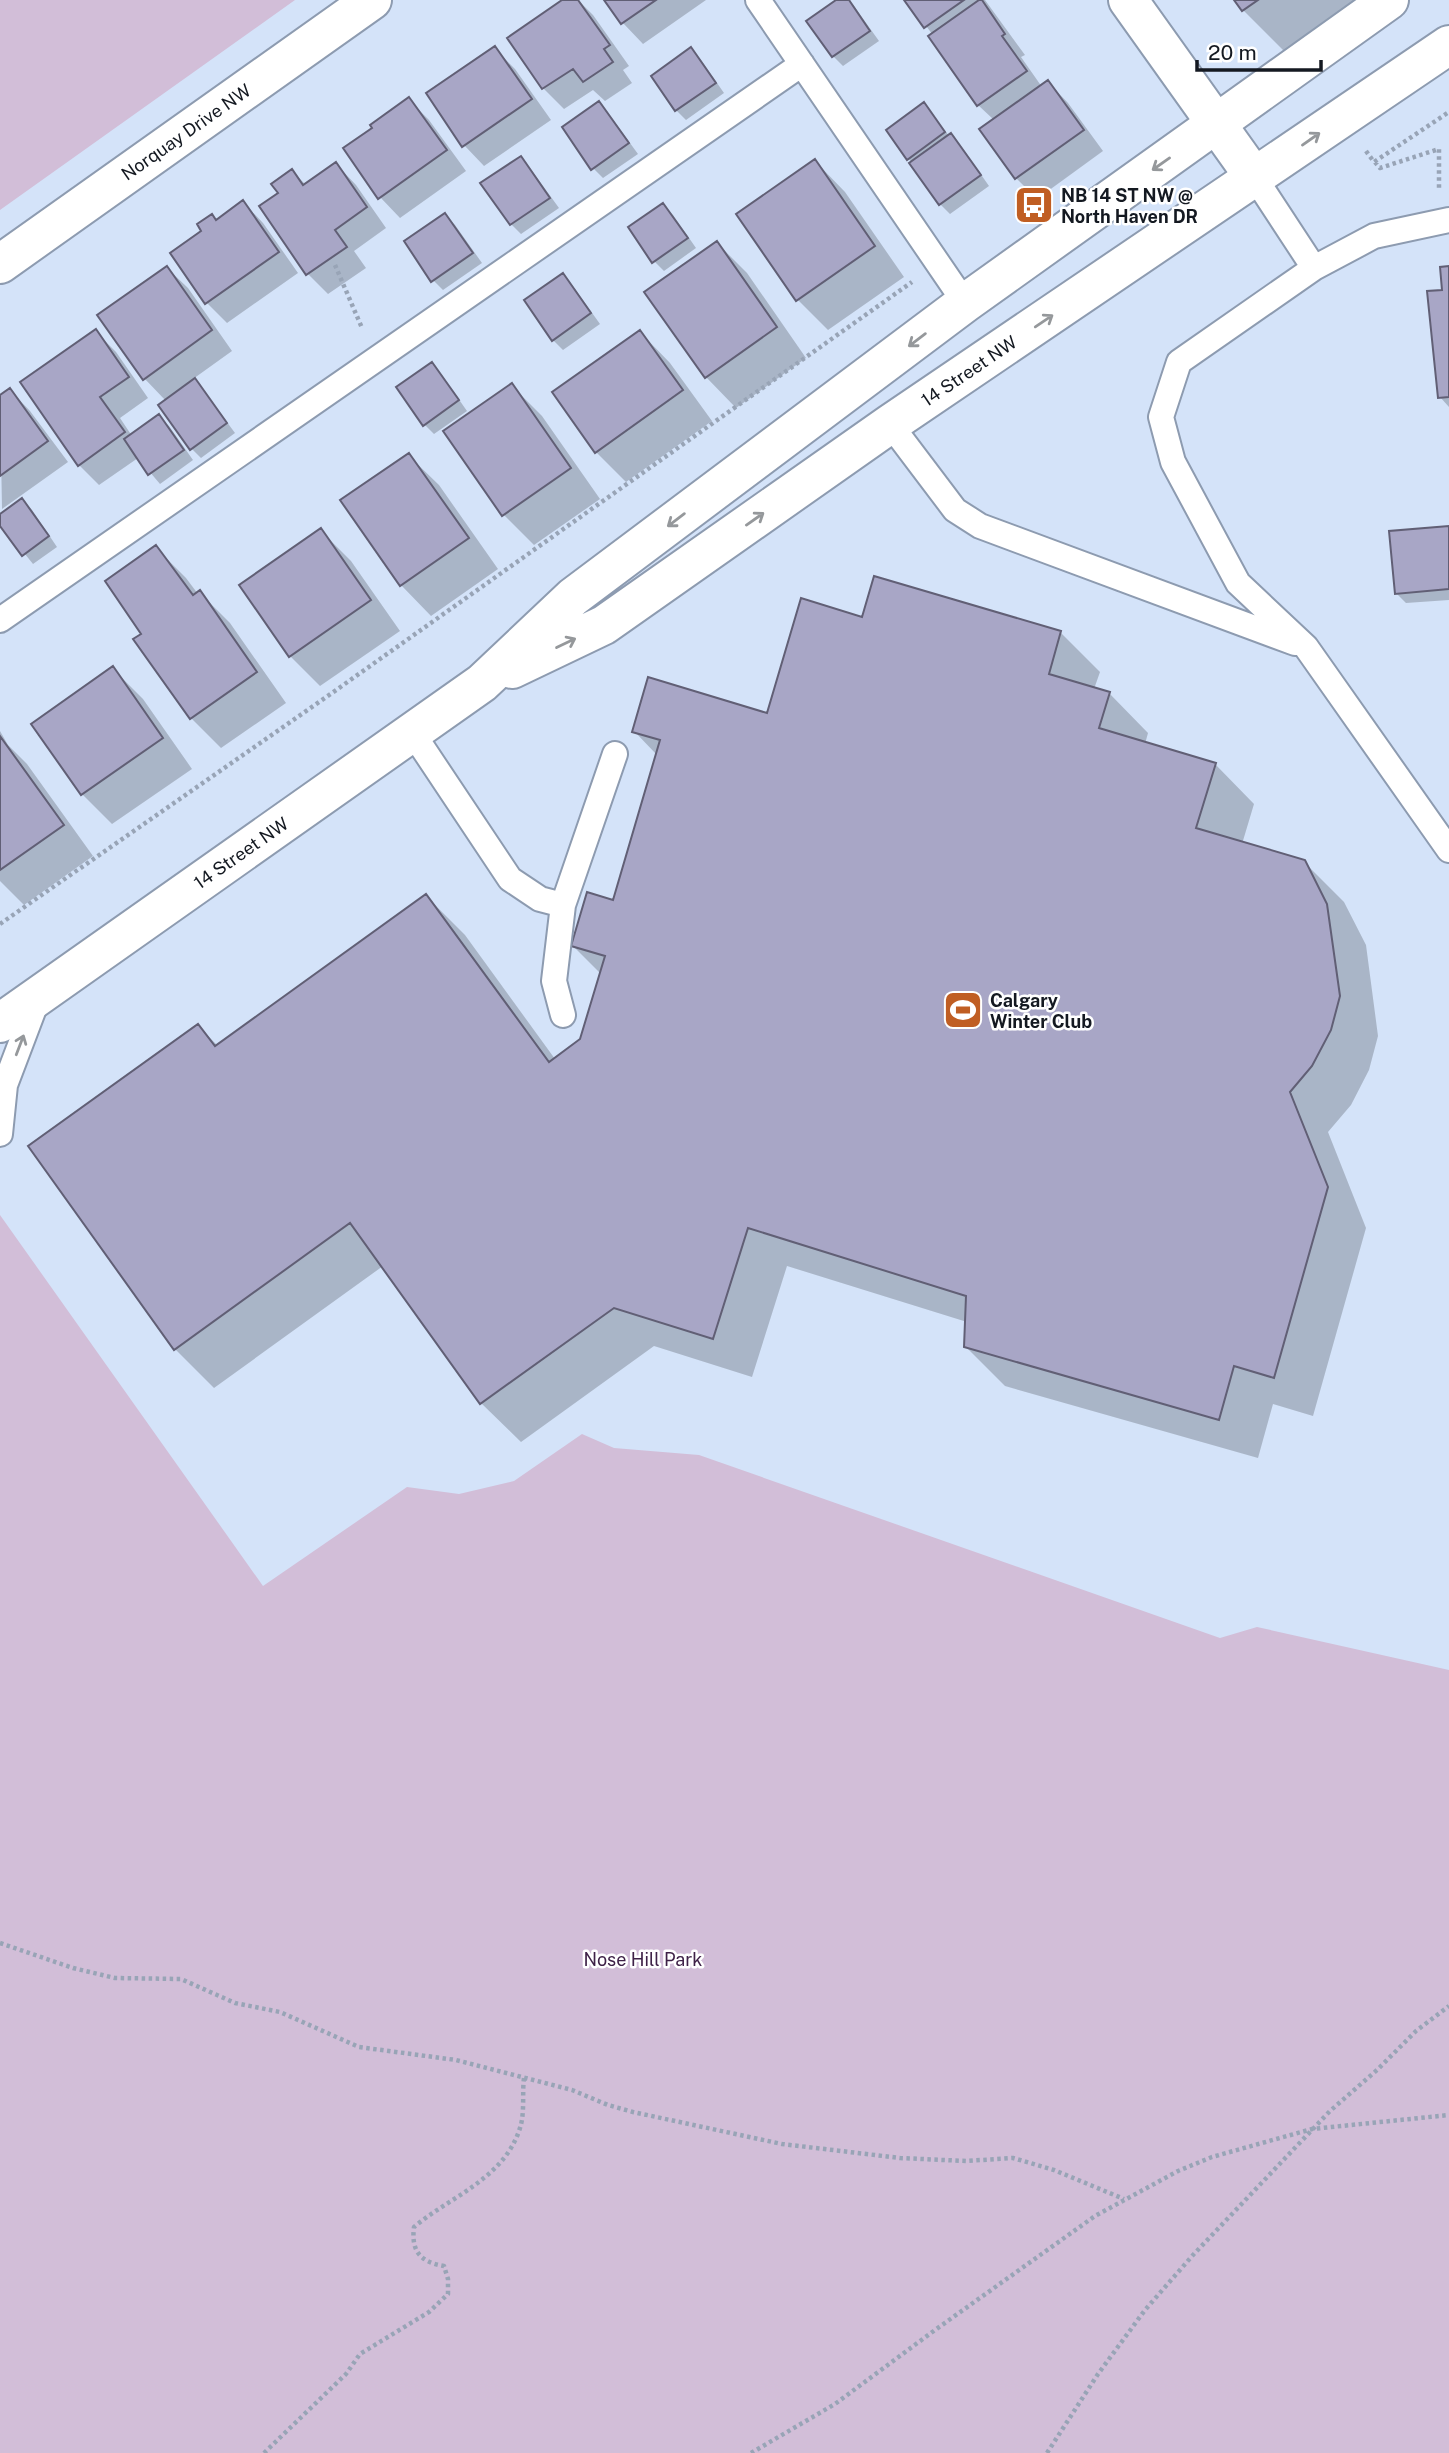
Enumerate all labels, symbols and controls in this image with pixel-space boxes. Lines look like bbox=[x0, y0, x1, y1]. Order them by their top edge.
scale bar bbox=[1197, 28, 1321, 72]
text: 20 m bbox=[1208, 40, 1257, 65]
street label: Norquay Drive NW bbox=[117, 79, 255, 185]
one-way arrow bbox=[1301, 132, 1320, 146]
one-way arrow bbox=[1152, 157, 1171, 171]
bus stop icon: NB 14 ST NW @ North Haven DR bbox=[1013, 184, 1055, 226]
place label: NB 14 ST NW @ North Haven DR bbox=[1061, 185, 1198, 227]
one-way arrow bbox=[1034, 314, 1053, 328]
street label: 14 Street NW bbox=[917, 331, 1021, 411]
one-way arrow bbox=[908, 332, 926, 347]
one-way arrow bbox=[745, 512, 764, 526]
one-way arrow bbox=[667, 513, 686, 527]
one-way arrow bbox=[555, 636, 576, 650]
street label: 14 Street NW bbox=[190, 813, 292, 893]
sports icon: Calgary Winter Club bbox=[942, 989, 984, 1031]
place label: Calgary Winter Club bbox=[990, 990, 1092, 1032]
one-way arrow bbox=[15, 1034, 28, 1056]
park label: Nose Hill Park bbox=[584, 1949, 702, 1970]

